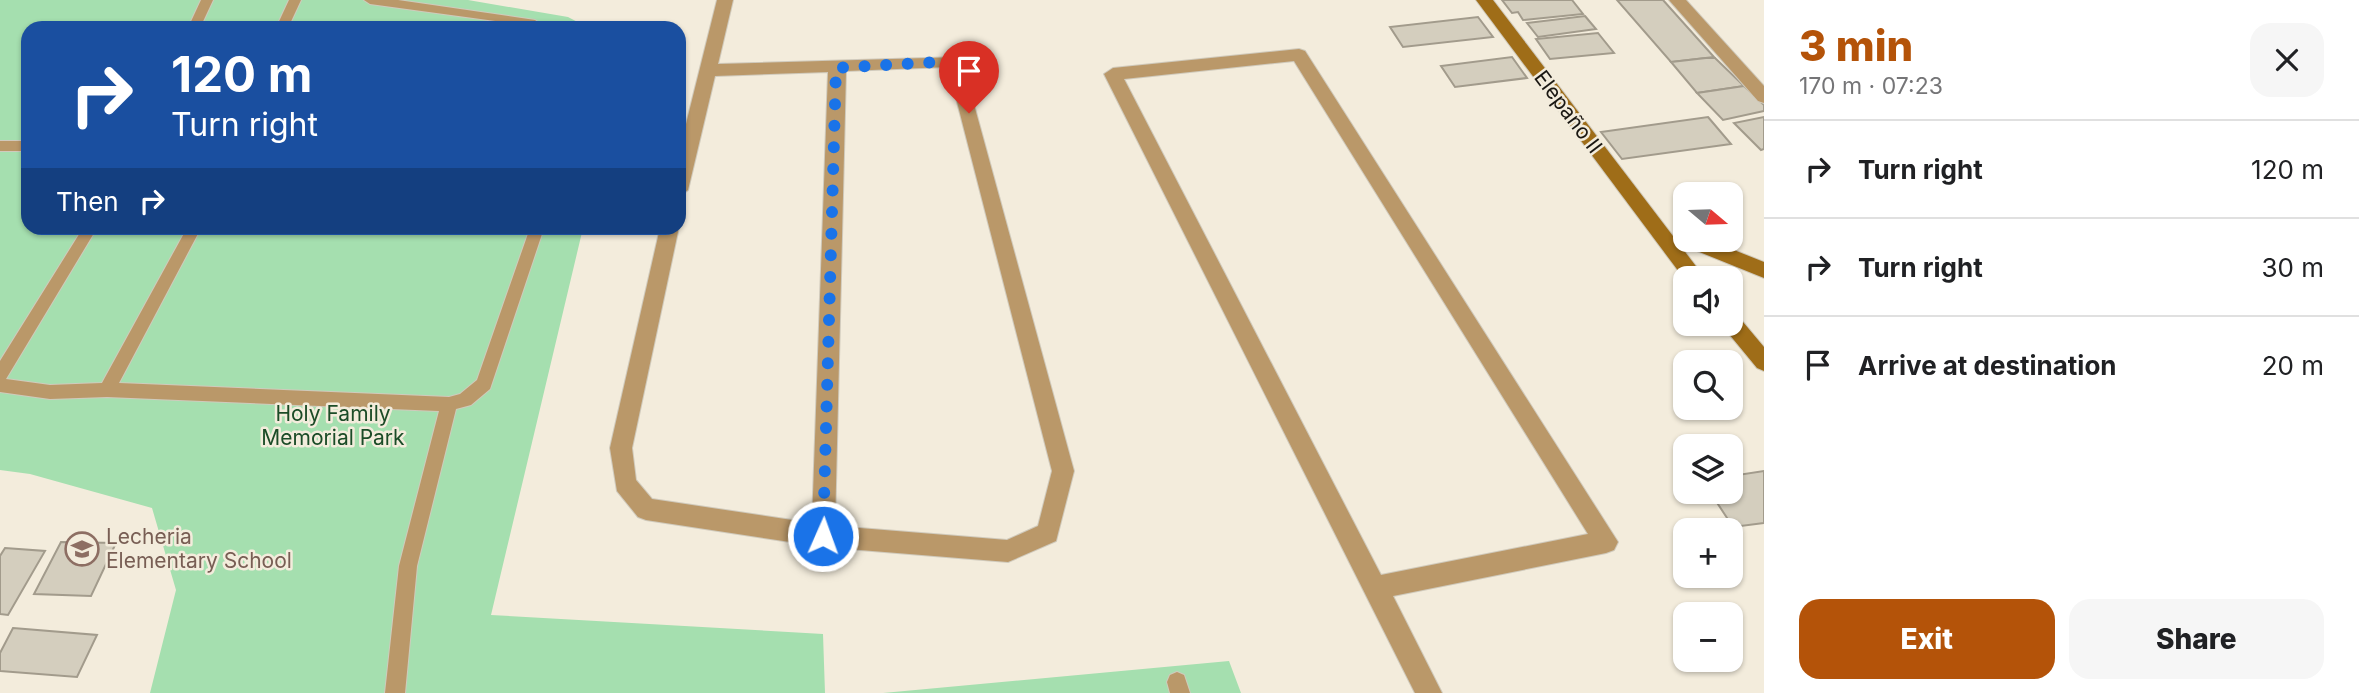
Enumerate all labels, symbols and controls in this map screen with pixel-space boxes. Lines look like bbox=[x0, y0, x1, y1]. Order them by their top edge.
text: 3 min bbox=[1799, 20, 1913, 71]
button: close bbox=[2250, 23, 2324, 97]
pin bbox=[939, 41, 999, 113]
text: 120 m bbox=[171, 45, 312, 104]
icon: right bbox=[56, 49, 147, 140]
icon: arrive bbox=[950, 52, 988, 90]
street label: Elepaño II bbox=[1529, 65, 1608, 158]
text: 170 m · 07:23 bbox=[1799, 72, 1943, 100]
text: Turn right bbox=[171, 105, 318, 144]
icon: right bbox=[1799, 150, 1837, 188]
text: Turn right bbox=[1858, 154, 1983, 185]
text: 120 m bbox=[2251, 154, 2324, 185]
icon: right bbox=[133, 182, 171, 220]
north arrow bbox=[1673, 182, 1743, 252]
map controls bbox=[1673, 182, 1743, 672]
text: Then bbox=[56, 186, 119, 217]
icon: right bbox=[1799, 248, 1837, 286]
text: Turn right bbox=[1858, 252, 1983, 283]
text: 30 m bbox=[2261, 252, 2324, 283]
button: sound bbox=[1673, 266, 1743, 336]
icon: arrive bbox=[1799, 346, 1837, 384]
button: search bbox=[1673, 350, 1743, 420]
text: Arrive at destination bbox=[1858, 350, 2117, 381]
text: 20 m bbox=[2262, 350, 2324, 381]
park label: Holy Family Memorial Park bbox=[261, 401, 405, 450]
button: layers bbox=[1673, 434, 1743, 504]
position arrow bbox=[786, 499, 860, 573]
button: + bbox=[1673, 518, 1743, 588]
place label: Lecheria Elementary School bbox=[106, 524, 292, 573]
school or university icon: Lecheria Elementary School bbox=[63, 530, 101, 568]
button: Exit bbox=[1799, 599, 2055, 679]
button: Share bbox=[2069, 599, 2324, 679]
button: − bbox=[1673, 602, 1743, 672]

